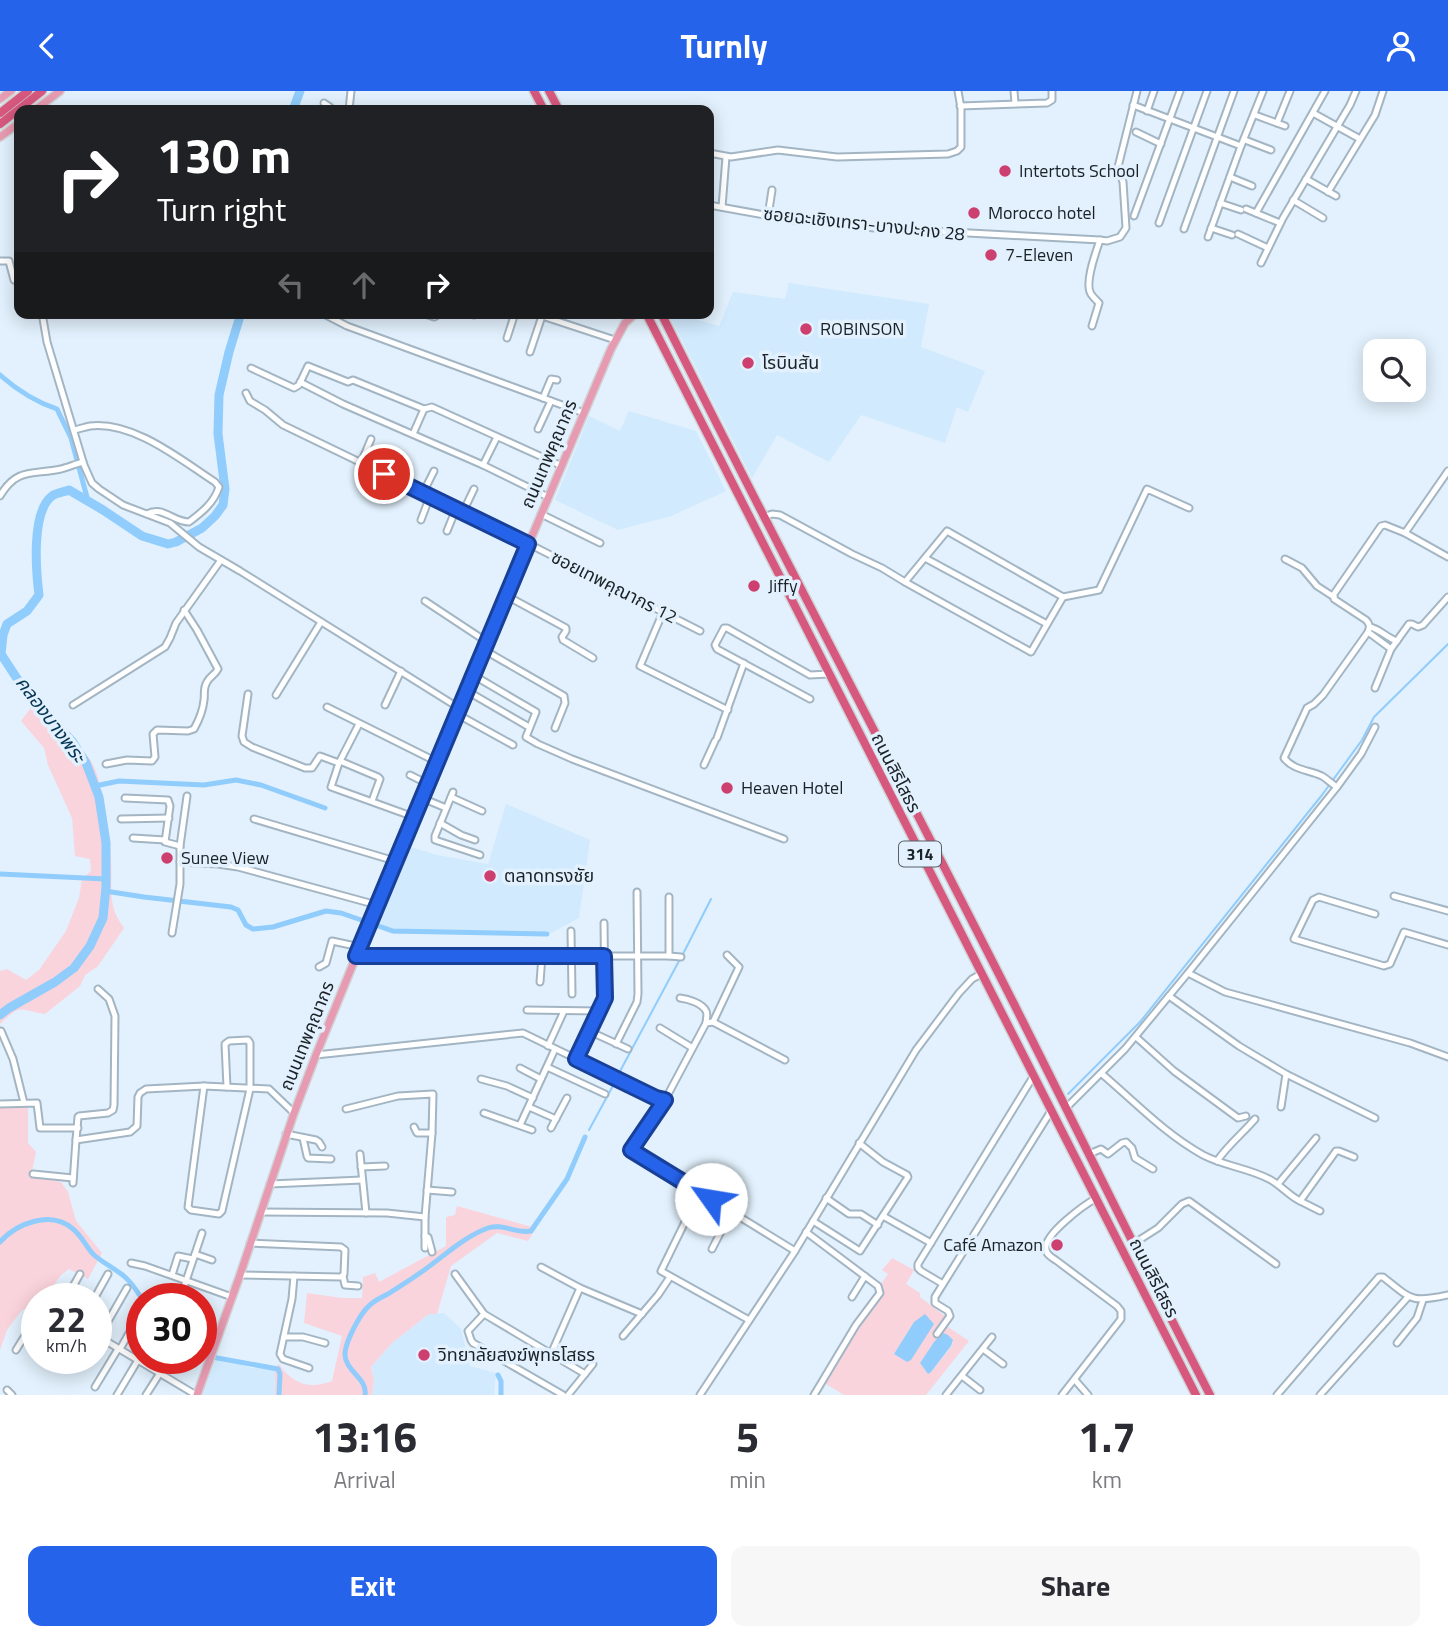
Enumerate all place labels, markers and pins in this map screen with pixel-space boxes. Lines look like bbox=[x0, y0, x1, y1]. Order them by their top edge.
place label: Intertots School bbox=[1019, 157, 1140, 184]
marker: Intertots School bbox=[997, 163, 1013, 179]
place label: Morocco hotel bbox=[988, 199, 1096, 226]
marker: Morocco hotel bbox=[966, 205, 982, 221]
place label: 7-Eleven bbox=[1005, 241, 1073, 268]
marker: 7-Eleven bbox=[983, 247, 999, 263]
place label: ROBINSON bbox=[820, 315, 904, 342]
marker: ROBINSON bbox=[798, 321, 814, 337]
place label: โรบินสัน bbox=[762, 349, 819, 376]
marker: โรบินสัน bbox=[740, 355, 756, 371]
pin bbox=[354, 444, 414, 504]
place label: Jiffy bbox=[768, 572, 798, 599]
marker: Jiffy bbox=[746, 578, 762, 594]
place label: Heaven Hotel bbox=[741, 774, 843, 801]
marker: Heaven Hotel bbox=[719, 780, 735, 796]
place label: Sunee View bbox=[181, 844, 270, 871]
marker: Sunee View bbox=[159, 850, 175, 866]
place label: ตลาดทรงชัย bbox=[504, 862, 594, 889]
marker: ตลาดทรงชัย bbox=[482, 868, 498, 884]
place label: Café Amazon bbox=[943, 1231, 1043, 1258]
marker: Café Amazon bbox=[1049, 1237, 1065, 1253]
place label: วิทยาลัยสงฆ์พุทธโสธร bbox=[437, 1341, 595, 1368]
marker: วิทยาลัยสงฆ์พุทธโสธร bbox=[416, 1347, 432, 1363]

